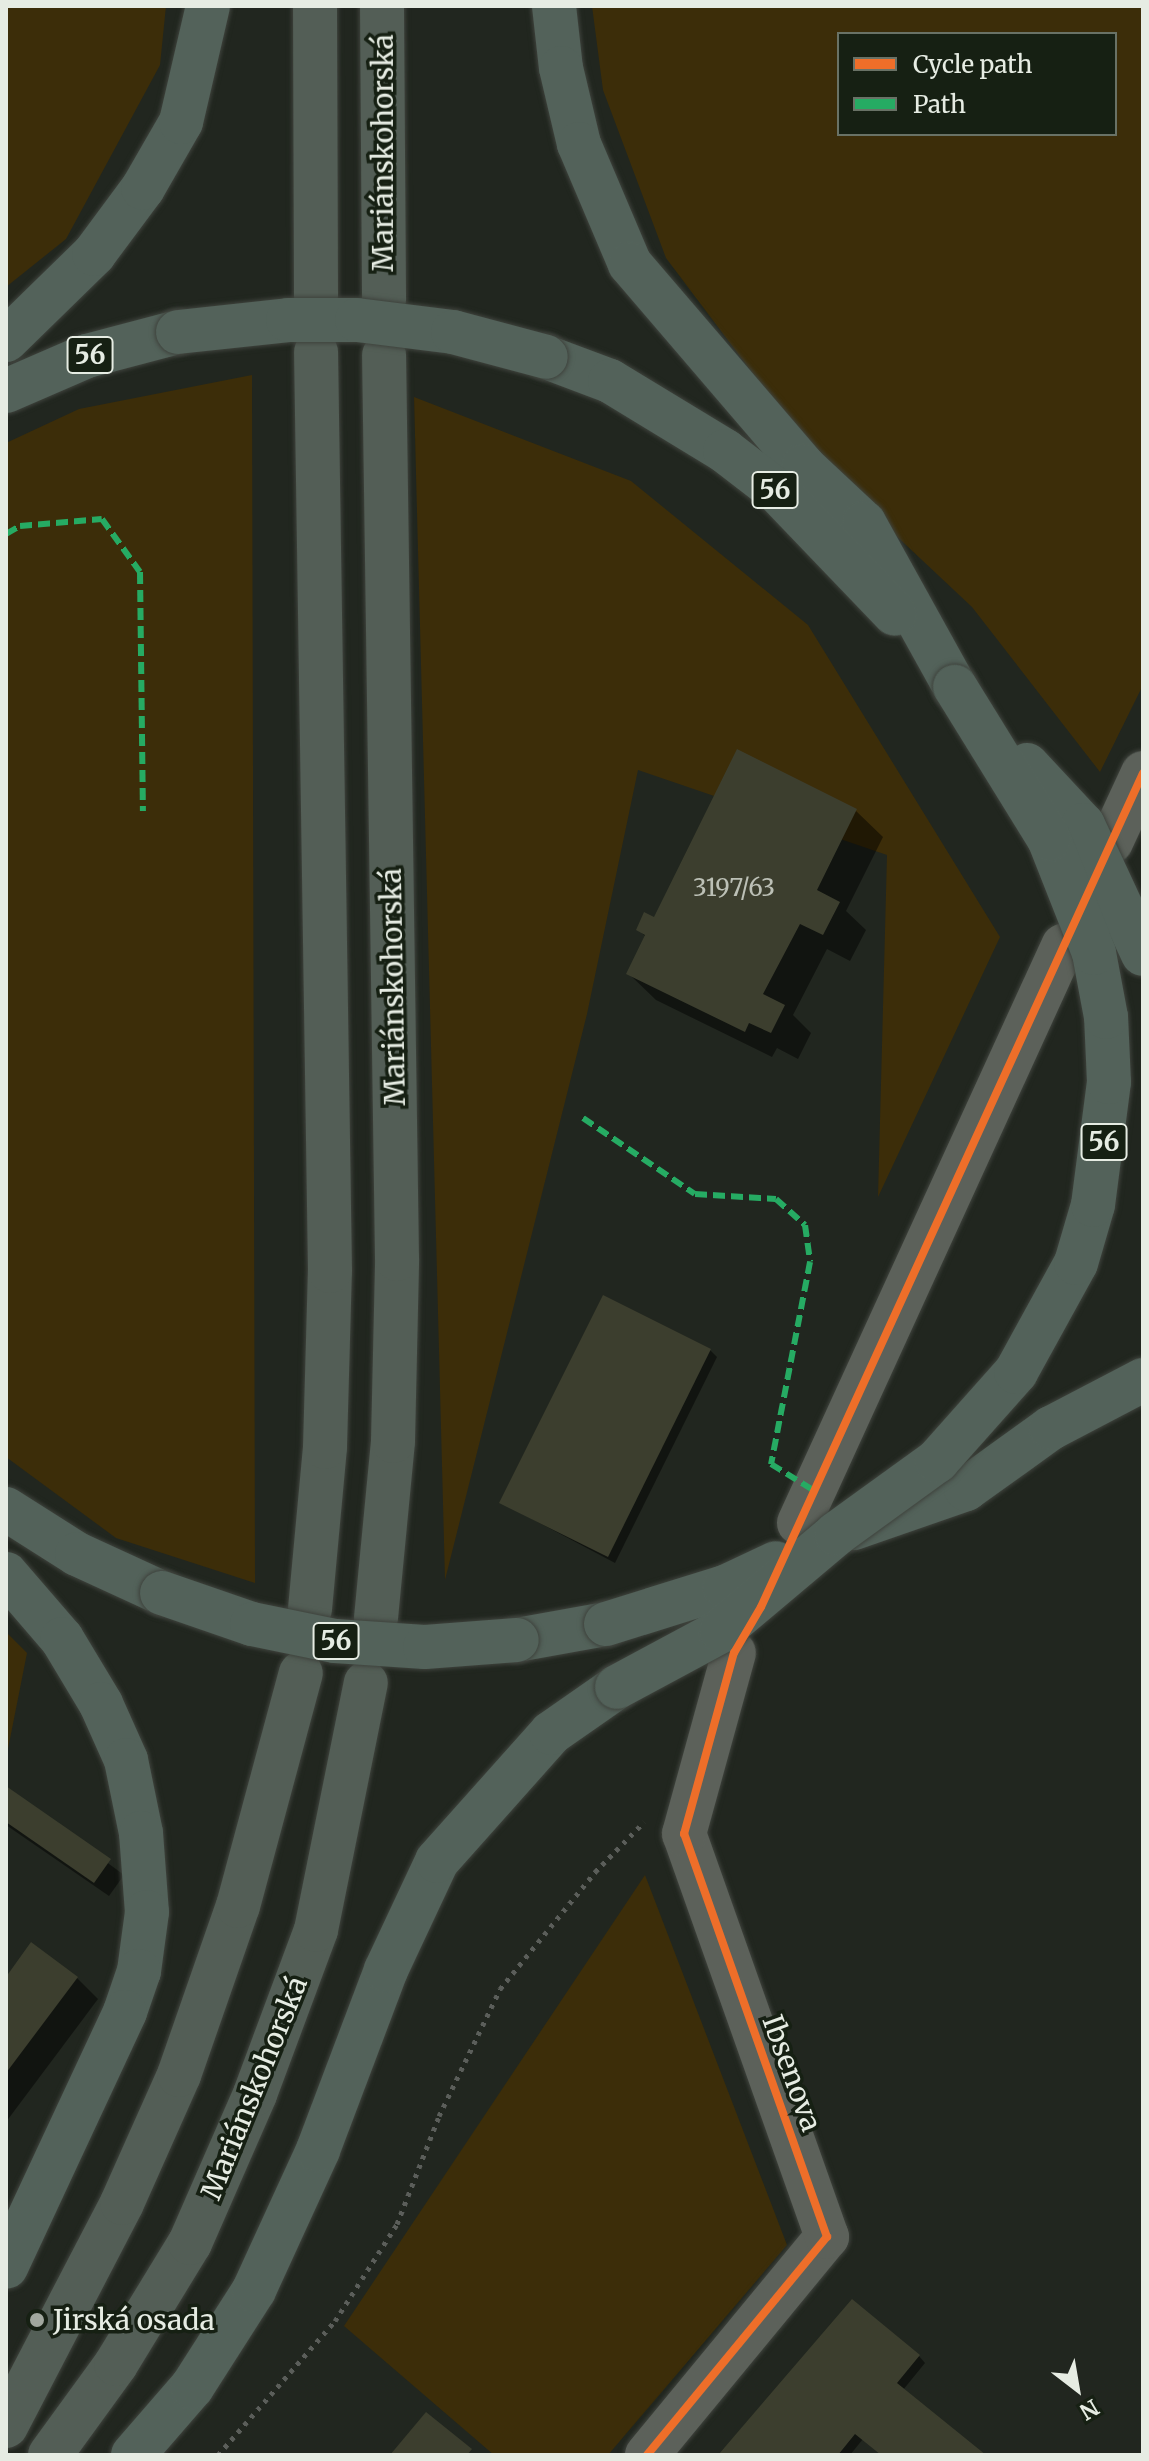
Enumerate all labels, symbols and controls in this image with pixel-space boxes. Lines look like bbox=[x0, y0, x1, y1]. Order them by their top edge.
legend bbox=[837, 32, 1117, 136]
street label: Mariánskohorská bbox=[366, 34, 400, 272]
text: Cycle path bbox=[913, 49, 1032, 80]
text: Path bbox=[913, 89, 966, 120]
road number: 56 bbox=[66, 333, 114, 377]
road number: 56 bbox=[751, 468, 799, 512]
street label: Mariánskohorská bbox=[374, 868, 412, 1106]
house number: 3197/63 bbox=[693, 874, 775, 902]
road number: 56 bbox=[1080, 1120, 1128, 1164]
road number: 56 bbox=[312, 1619, 360, 1663]
street label: Mariánskohorská bbox=[194, 1972, 314, 2204]
street label: Ibsenova bbox=[755, 2010, 829, 2136]
place label: Jirská osada bbox=[53, 2303, 215, 2337]
marker: Jirská osada bbox=[28, 2311, 46, 2329]
north arrow bbox=[1037, 2349, 1117, 2429]
text: N bbox=[1075, 2393, 1104, 2426]

